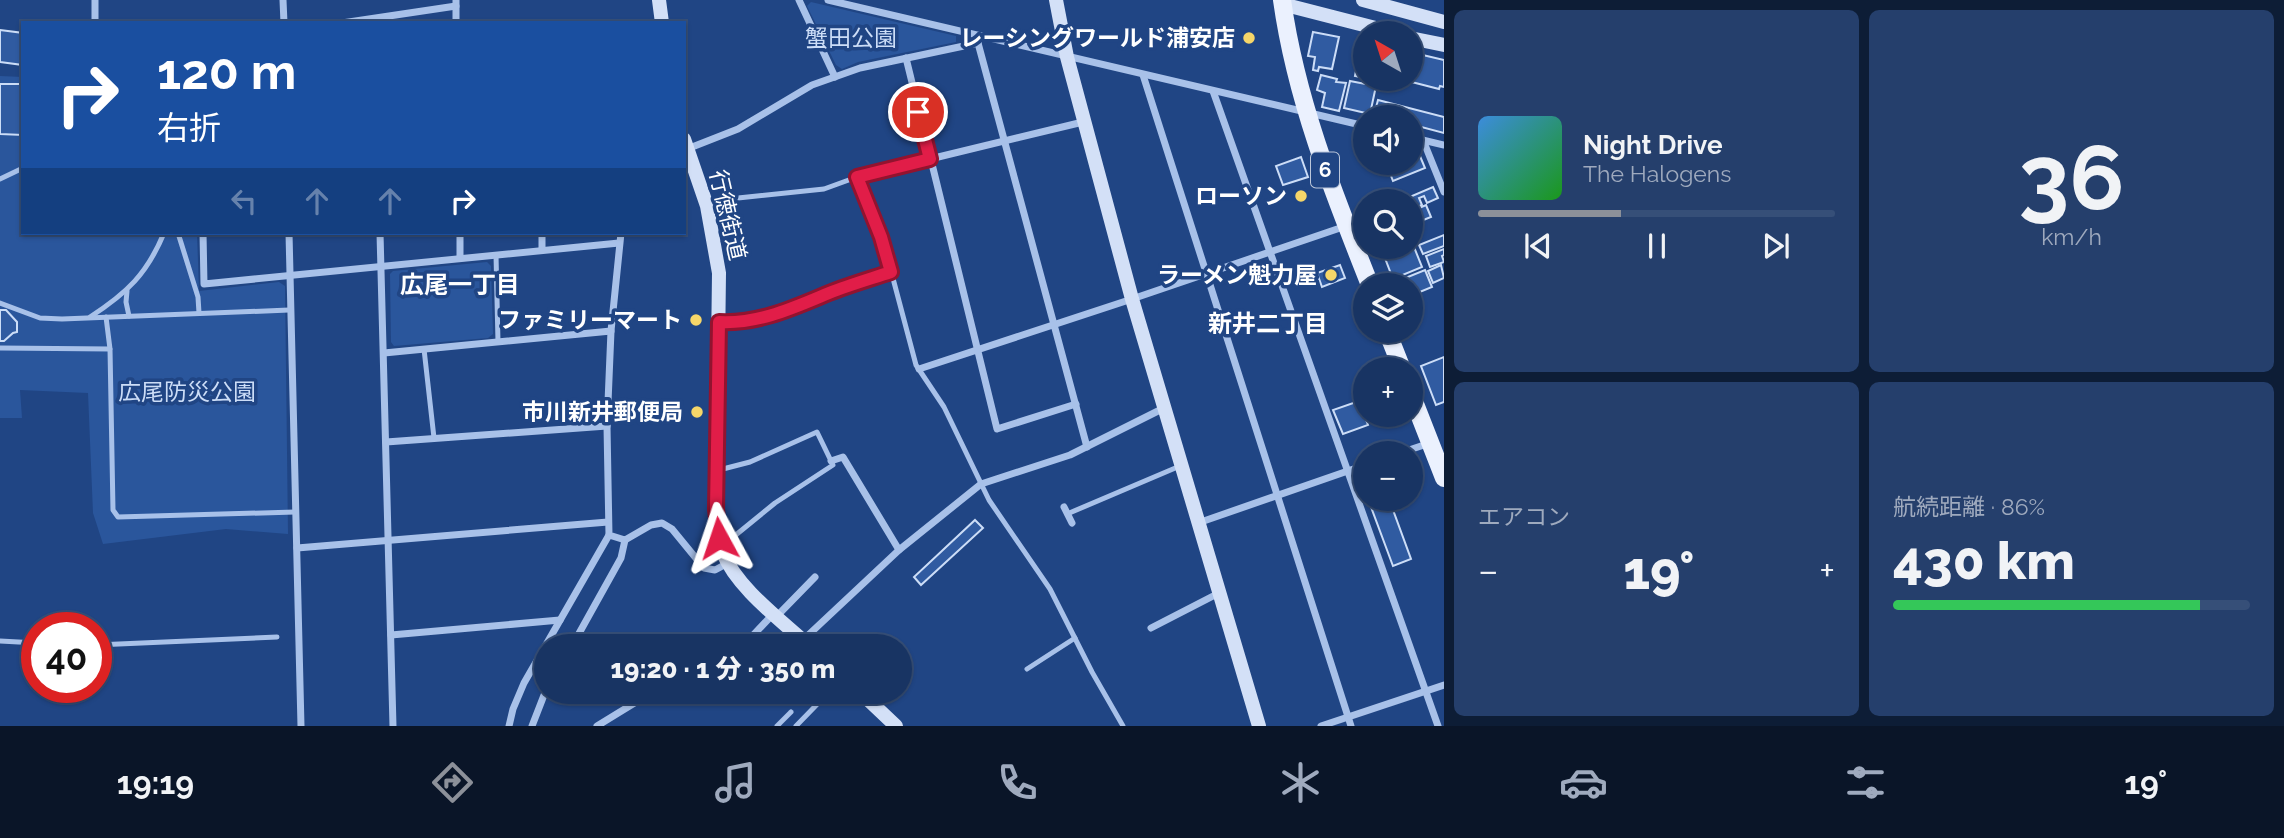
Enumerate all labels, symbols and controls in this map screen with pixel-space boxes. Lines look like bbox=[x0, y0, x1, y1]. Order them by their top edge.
north arrow bbox=[1353, 21, 1423, 91]
map controls bbox=[1353, 21, 1423, 511]
park label: 蟹田公園 bbox=[805, 24, 897, 51]
place label: レーシングワールド浦安店 bbox=[959, 24, 1235, 51]
marker: レーシングワールド浦安店 bbox=[1241, 30, 1257, 46]
text: 120 m bbox=[157, 43, 296, 100]
icon: right bbox=[42, 49, 133, 140]
pin bbox=[888, 82, 948, 142]
icon: arrive bbox=[899, 93, 937, 131]
button: sound bbox=[1353, 105, 1423, 175]
text: 右折 bbox=[157, 109, 221, 146]
text: 36 bbox=[2018, 124, 2125, 231]
text: Night Drive bbox=[1583, 130, 1722, 160]
road number: 6 bbox=[1311, 152, 1339, 188]
text: The Halogens bbox=[1583, 160, 1731, 187]
street label: 行徳街道 bbox=[705, 167, 752, 263]
icon: left bbox=[225, 182, 263, 220]
icon: ahead bbox=[298, 182, 336, 220]
icon: ahead bbox=[371, 182, 409, 220]
icon: right bbox=[444, 182, 482, 220]
place label: ローソン bbox=[1195, 182, 1287, 209]
marker: ローソン bbox=[1293, 188, 1309, 204]
button: search bbox=[1353, 189, 1423, 259]
text: km/h bbox=[2041, 223, 2102, 250]
icon: previous bbox=[1519, 227, 1557, 265]
icon: pause bbox=[1638, 227, 1676, 265]
icon: next bbox=[1757, 227, 1795, 265]
place label: ラーメン魁力屋 bbox=[1157, 261, 1317, 288]
marker: ラーメン魁力屋 bbox=[1323, 267, 1339, 283]
district label: 広尾一丁目 bbox=[400, 270, 520, 299]
button: layers bbox=[1353, 273, 1423, 343]
place label: ファミリーマート bbox=[498, 306, 682, 333]
district label: 新井二丁目 bbox=[1208, 309, 1328, 338]
marker: ファミリーマート bbox=[688, 312, 704, 328]
button: + bbox=[1353, 357, 1423, 427]
park label: 広尾防災公園 bbox=[118, 378, 256, 405]
place label: 市川新井郵便局 bbox=[522, 398, 683, 425]
marker: 市川新井郵便局 bbox=[689, 404, 705, 420]
button: − bbox=[1353, 441, 1423, 511]
text: 航続距離 · 86% bbox=[1893, 493, 2045, 520]
position arrow bbox=[682, 501, 756, 575]
text: エアコン bbox=[1478, 503, 1570, 530]
text: 430 km bbox=[1893, 530, 2075, 591]
text: 19° bbox=[1623, 540, 1695, 601]
text: − bbox=[1478, 548, 1498, 593]
text: + bbox=[1819, 548, 1835, 593]
speed limit sign: 40 bbox=[21, 612, 112, 703]
text: 19:20 · 1 分 · 350 m bbox=[611, 654, 835, 684]
icon: directions bbox=[428, 758, 477, 807]
icon: music bbox=[711, 758, 760, 807]
icon: phone bbox=[993, 758, 1042, 807]
icon: climate bbox=[1276, 758, 1325, 807]
icon: car bbox=[1559, 758, 1608, 807]
icon: filters bbox=[1841, 758, 1890, 807]
text: 19:19 bbox=[117, 764, 194, 801]
text: 19° bbox=[2124, 764, 2167, 801]

